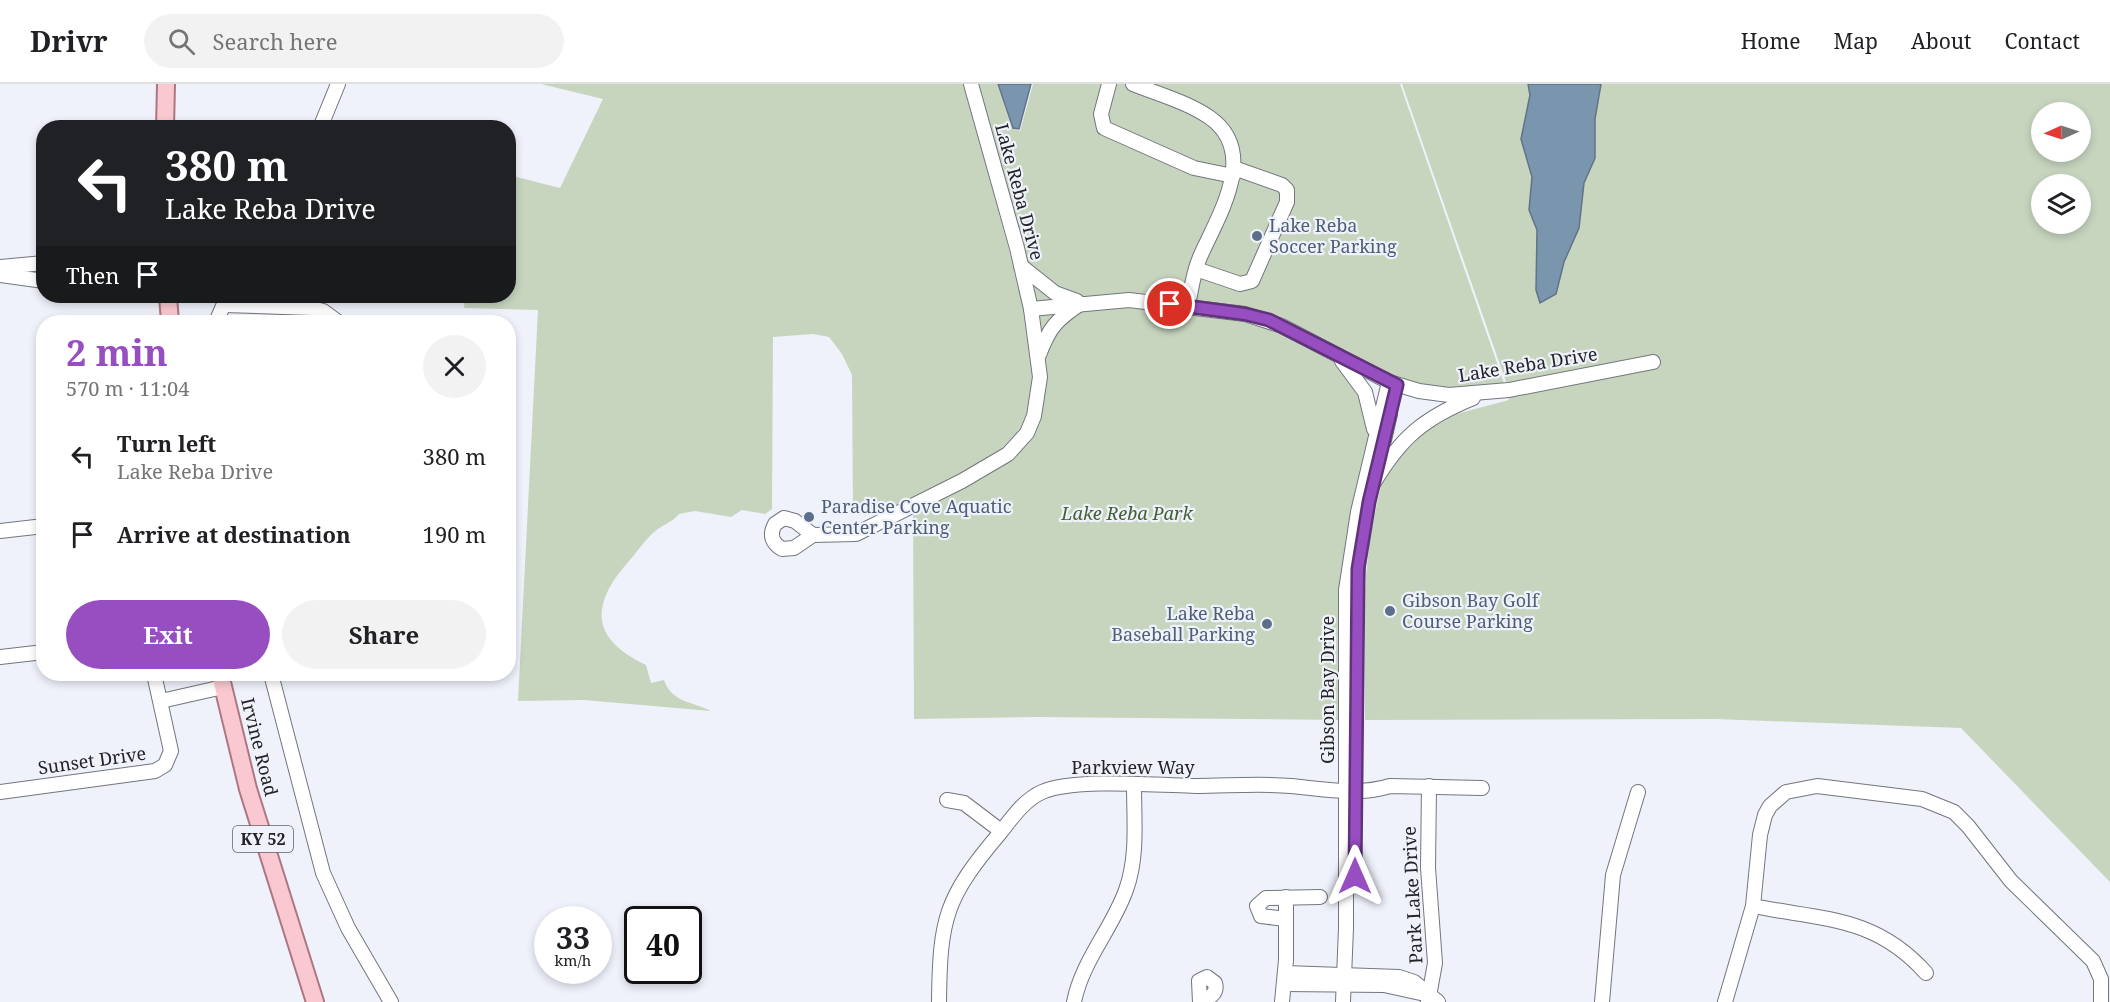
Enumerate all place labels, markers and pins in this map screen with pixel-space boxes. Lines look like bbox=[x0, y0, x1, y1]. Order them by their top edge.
place label: Lake Reba Soccer Parking bbox=[1269, 213, 1397, 258]
marker: Lake Reba Soccer Parking bbox=[1250, 229, 1264, 243]
pin bbox=[1144, 278, 1195, 329]
place label: Paradise Cove Aquatic Center Parking bbox=[821, 494, 1012, 539]
marker: Paradise Cove Aquatic Center Parking bbox=[802, 510, 816, 524]
place label: Gibson Bay Golf Course Parking bbox=[1402, 588, 1540, 633]
place label: Lake Reba Baseball Parking bbox=[1111, 601, 1255, 646]
marker: Gibson Bay Golf Course Parking bbox=[1383, 604, 1397, 618]
marker: Lake Reba Baseball Parking bbox=[1260, 617, 1274, 631]

